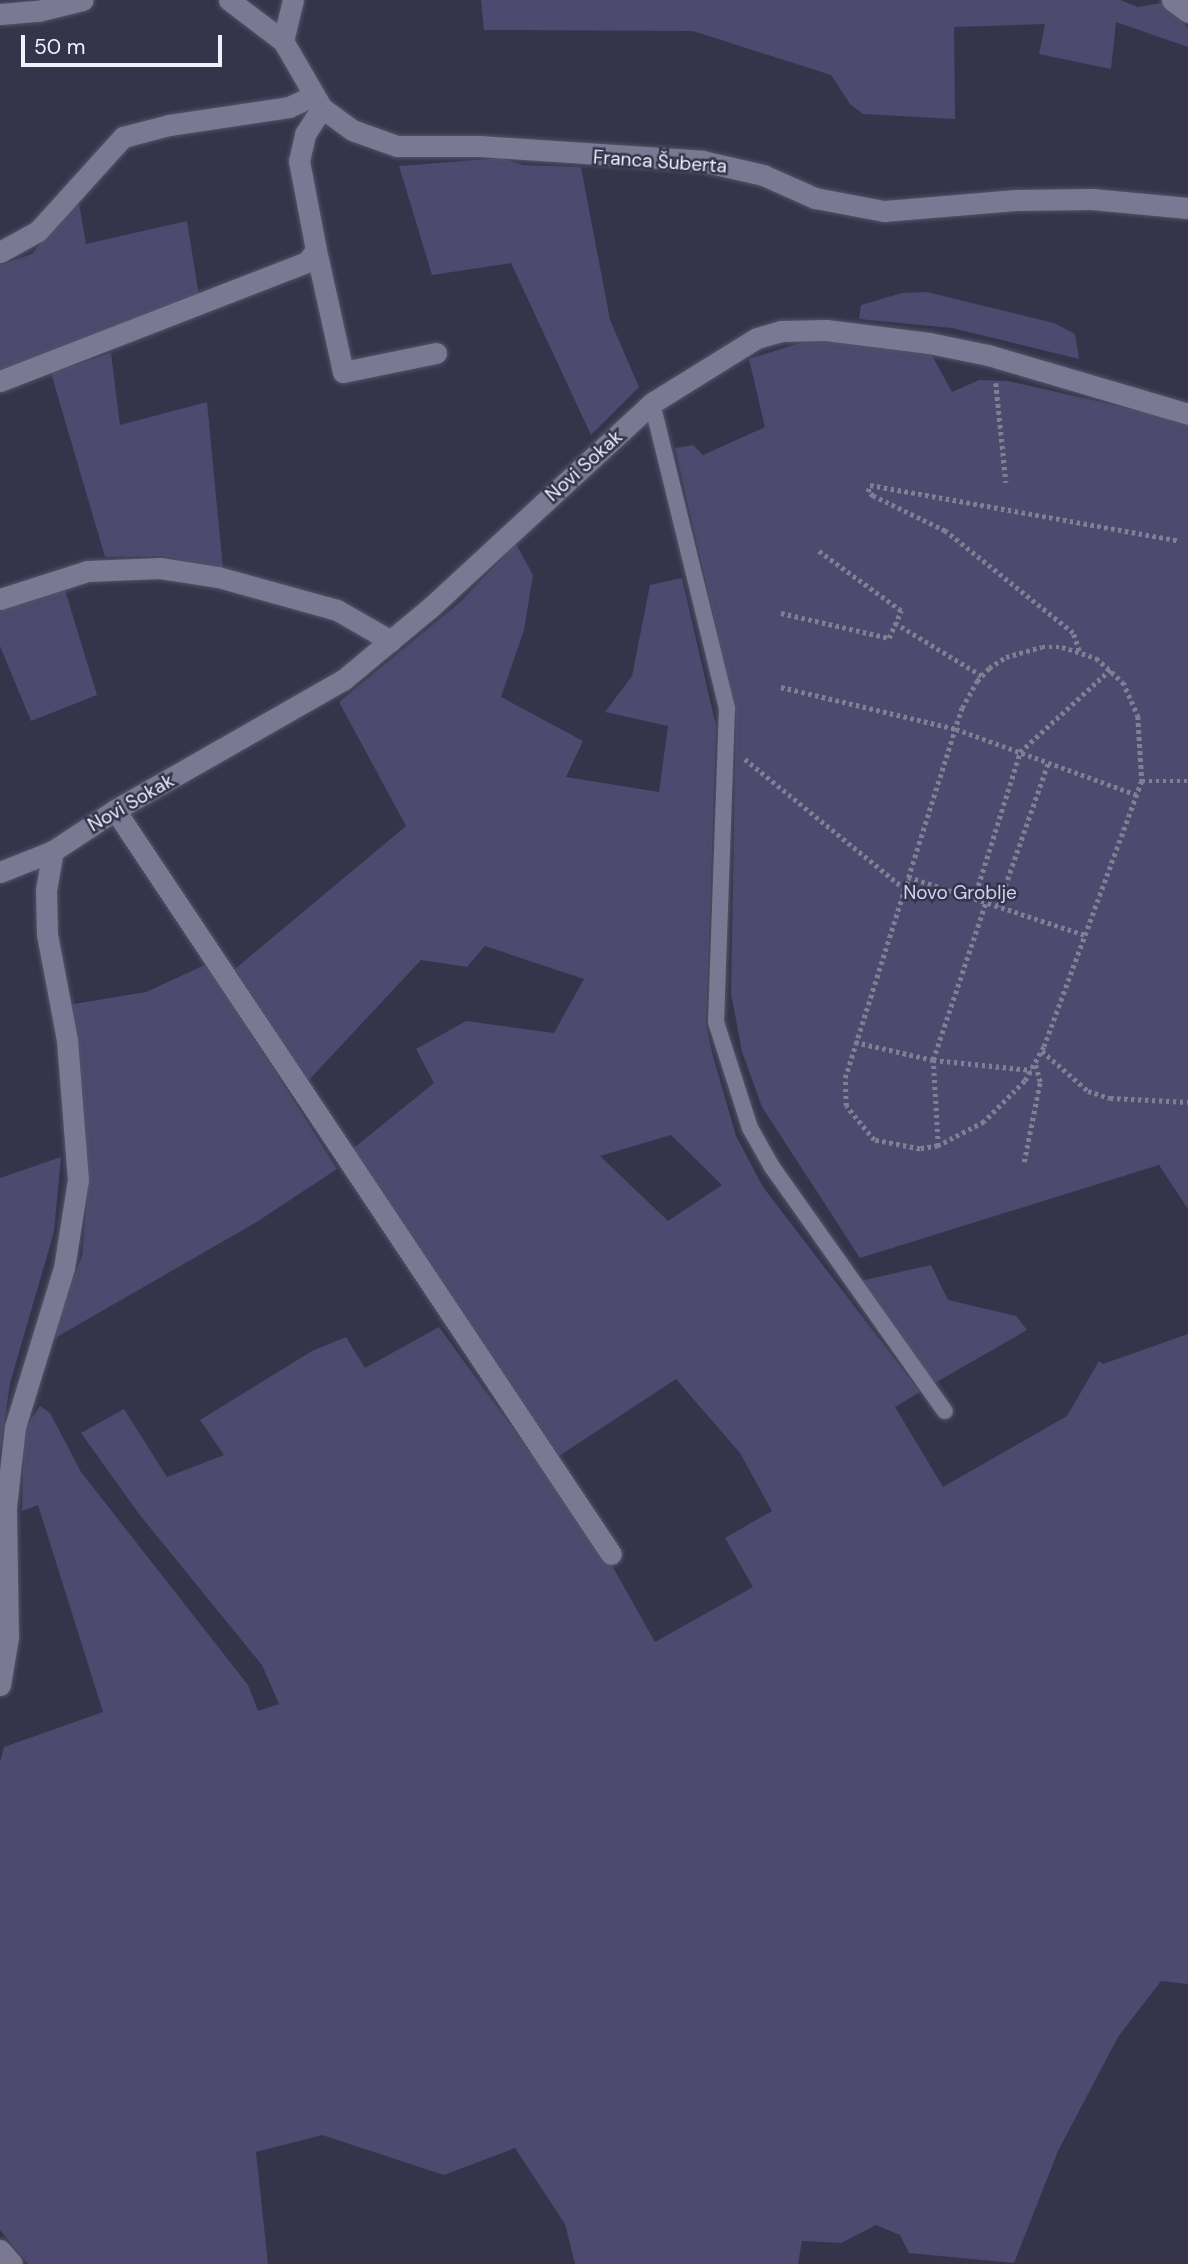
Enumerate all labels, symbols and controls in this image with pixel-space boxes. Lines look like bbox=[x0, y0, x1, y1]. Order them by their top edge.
scale bar bbox=[24, 21, 226, 65]
text: 50 m bbox=[34, 33, 85, 61]
street label: Franca Šuberta bbox=[592, 146, 728, 178]
street label: Novi Sokak bbox=[541, 426, 627, 506]
street label: Novi Sokak bbox=[84, 769, 178, 837]
park label: Novo Groblje bbox=[903, 882, 1017, 904]

